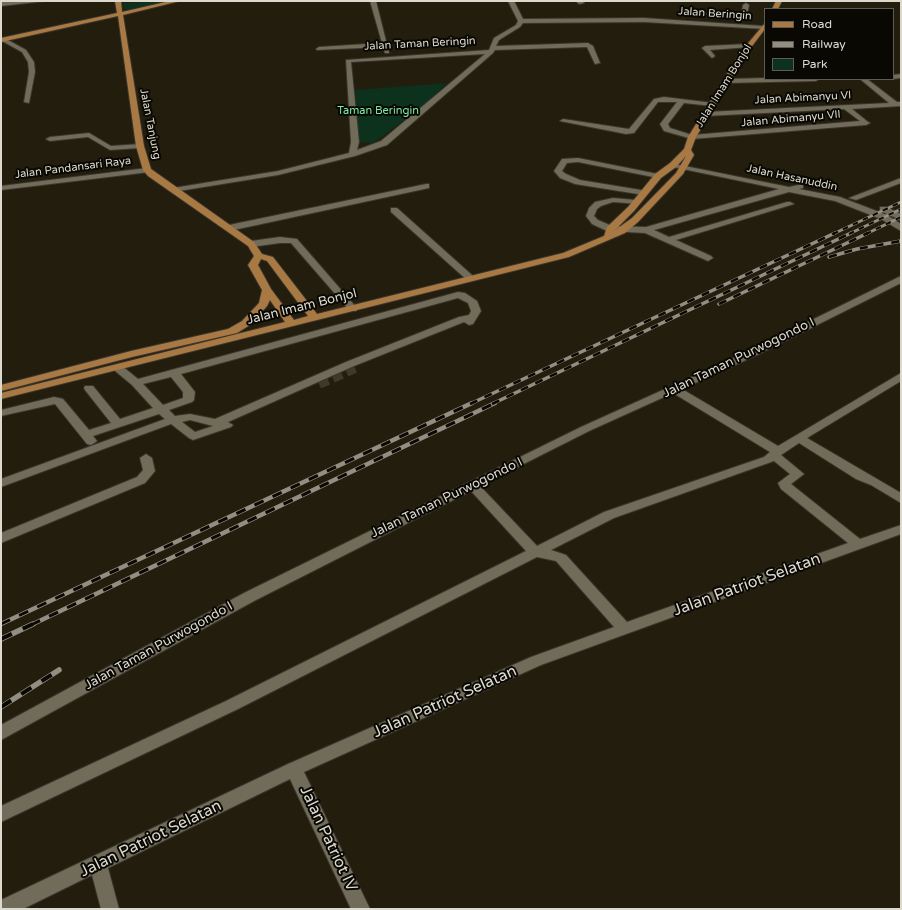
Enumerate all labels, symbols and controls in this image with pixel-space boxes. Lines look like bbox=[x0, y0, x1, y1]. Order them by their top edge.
street label: Jalan Beringin bbox=[678, 5, 752, 23]
legend bbox=[764, 8, 894, 80]
text: Road bbox=[802, 17, 832, 31]
street label: Jalan Taman Beringin bbox=[364, 34, 476, 54]
text: Railway bbox=[802, 37, 846, 51]
street label: Jalan Imam Bonjol bbox=[693, 42, 755, 130]
text: Park bbox=[802, 57, 828, 71]
street label: Jalan Tanjung bbox=[137, 88, 163, 160]
street label: Jalan Abimanyu VI bbox=[754, 89, 852, 107]
park label: Taman Beringin bbox=[337, 104, 419, 118]
street label: Jalan Abimanyu VII bbox=[741, 108, 841, 130]
street label: Jalan Pandansari Raya bbox=[14, 154, 132, 182]
street label: Jalan Hasanuddin bbox=[745, 162, 839, 194]
street label: Jalan Imam Bonjol bbox=[246, 286, 358, 328]
street label: Jalan Taman Purwogondo I bbox=[661, 314, 817, 402]
street label: Jalan Taman Purwogondo I bbox=[369, 454, 525, 542]
street label: Jalan Patriot Selatan bbox=[671, 549, 823, 621]
street label: Jalan Taman Purwogondo I bbox=[82, 599, 236, 693]
street label: Jalan Patriot Selatan bbox=[370, 662, 520, 742]
street label: Jalan Patriot IV bbox=[295, 783, 361, 895]
street label: Jalan Patriot Selatan bbox=[77, 796, 225, 882]

